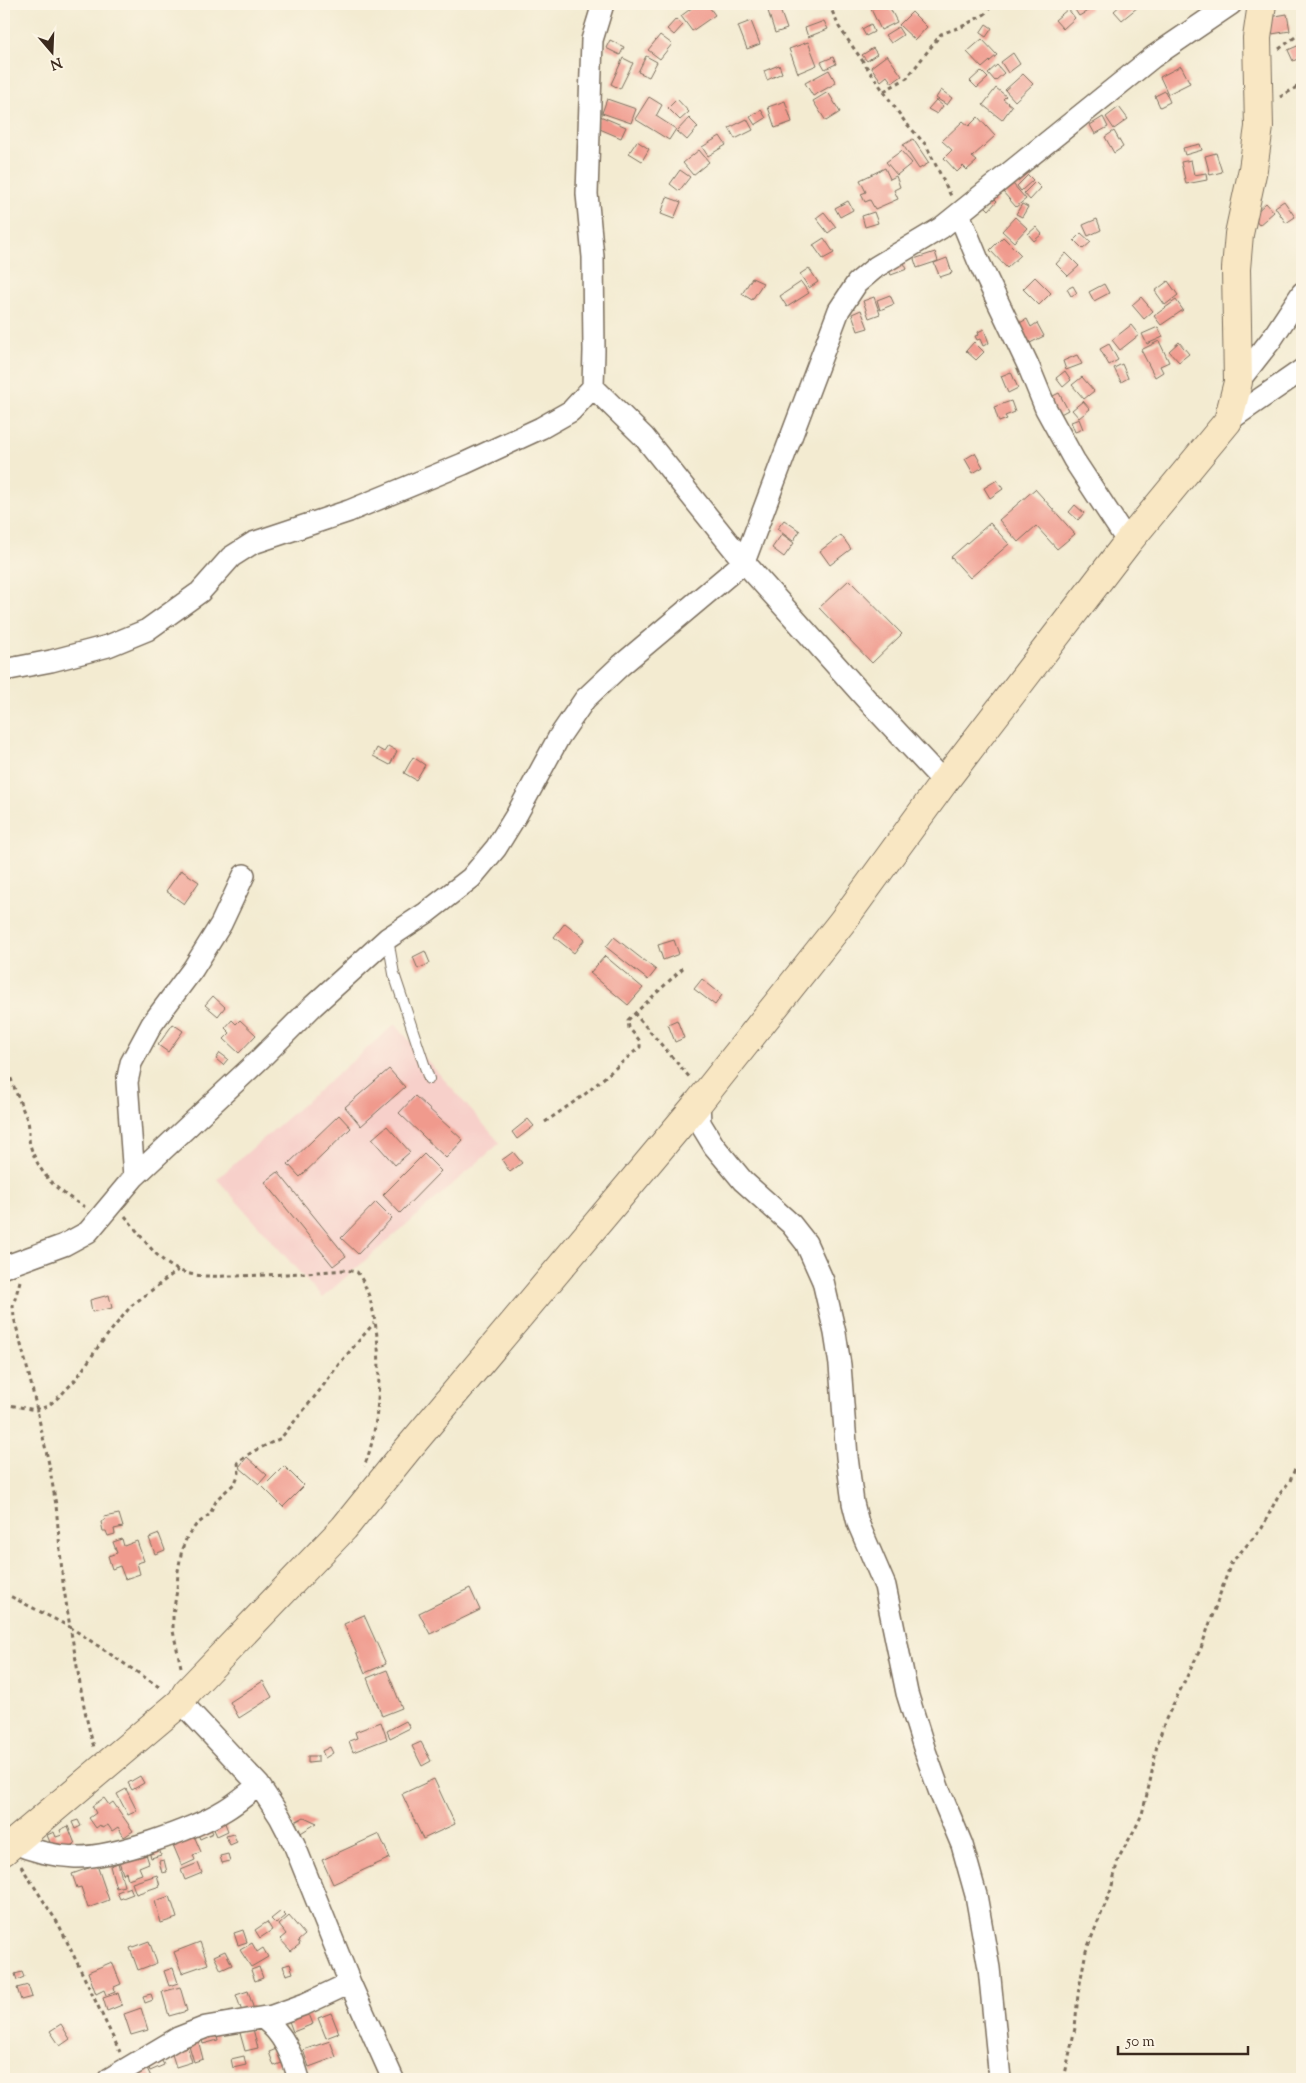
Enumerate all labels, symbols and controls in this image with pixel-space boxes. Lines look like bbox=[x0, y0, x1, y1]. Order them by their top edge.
north arrow bbox=[28, 28, 78, 78]
text: N bbox=[47, 51, 64, 74]
scale bar bbox=[1118, 2023, 1248, 2055]
text: 50 m bbox=[1125, 2032, 1155, 2053]

